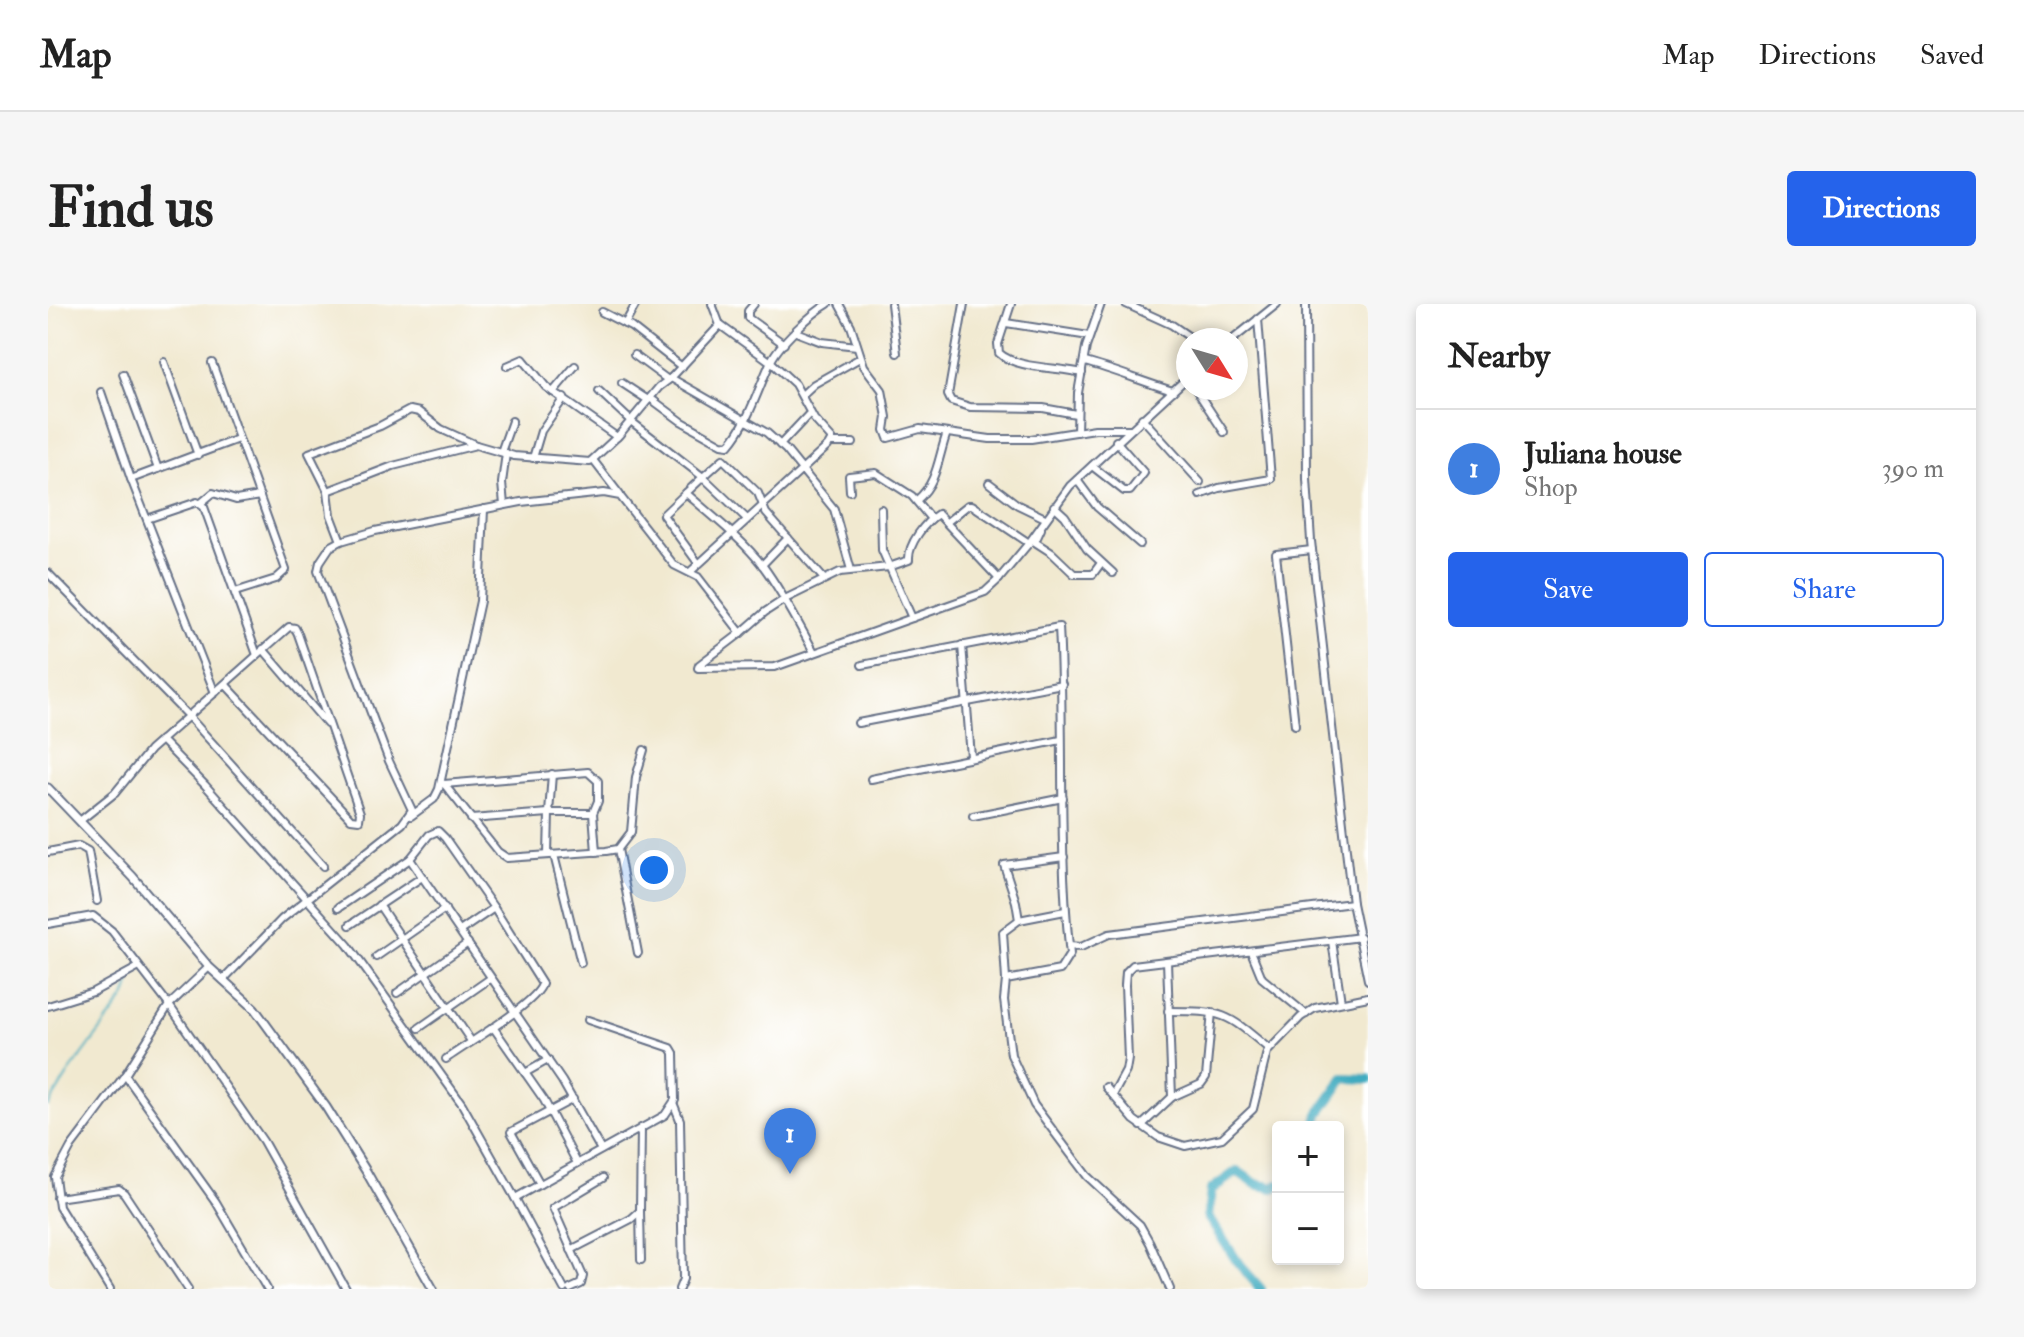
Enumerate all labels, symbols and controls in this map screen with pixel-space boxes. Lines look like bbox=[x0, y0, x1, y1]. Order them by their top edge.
text: Map bbox=[40, 31, 111, 79]
text: Map bbox=[1662, 38, 1715, 73]
text: Directions bbox=[1759, 38, 1876, 73]
text: Saved bbox=[1920, 38, 1984, 73]
button: Directions bbox=[1787, 171, 1976, 246]
text: Find us bbox=[48, 173, 214, 244]
north arrow bbox=[1176, 328, 1248, 400]
text: Nearby bbox=[1448, 335, 1550, 378]
text: Juliana house bbox=[1524, 435, 1682, 472]
text: 1 bbox=[1469, 453, 1479, 485]
text: 390 m bbox=[1882, 453, 1944, 485]
text: Shop bbox=[1524, 472, 1578, 504]
button: Save bbox=[1448, 552, 1688, 627]
button: Share bbox=[1704, 552, 1944, 627]
your location bbox=[634, 850, 674, 890]
pin: 1 bbox=[764, 1108, 816, 1174]
map controls bbox=[1272, 1121, 1344, 1265]
button: + bbox=[1272, 1121, 1344, 1193]
button: − bbox=[1272, 1193, 1344, 1265]

